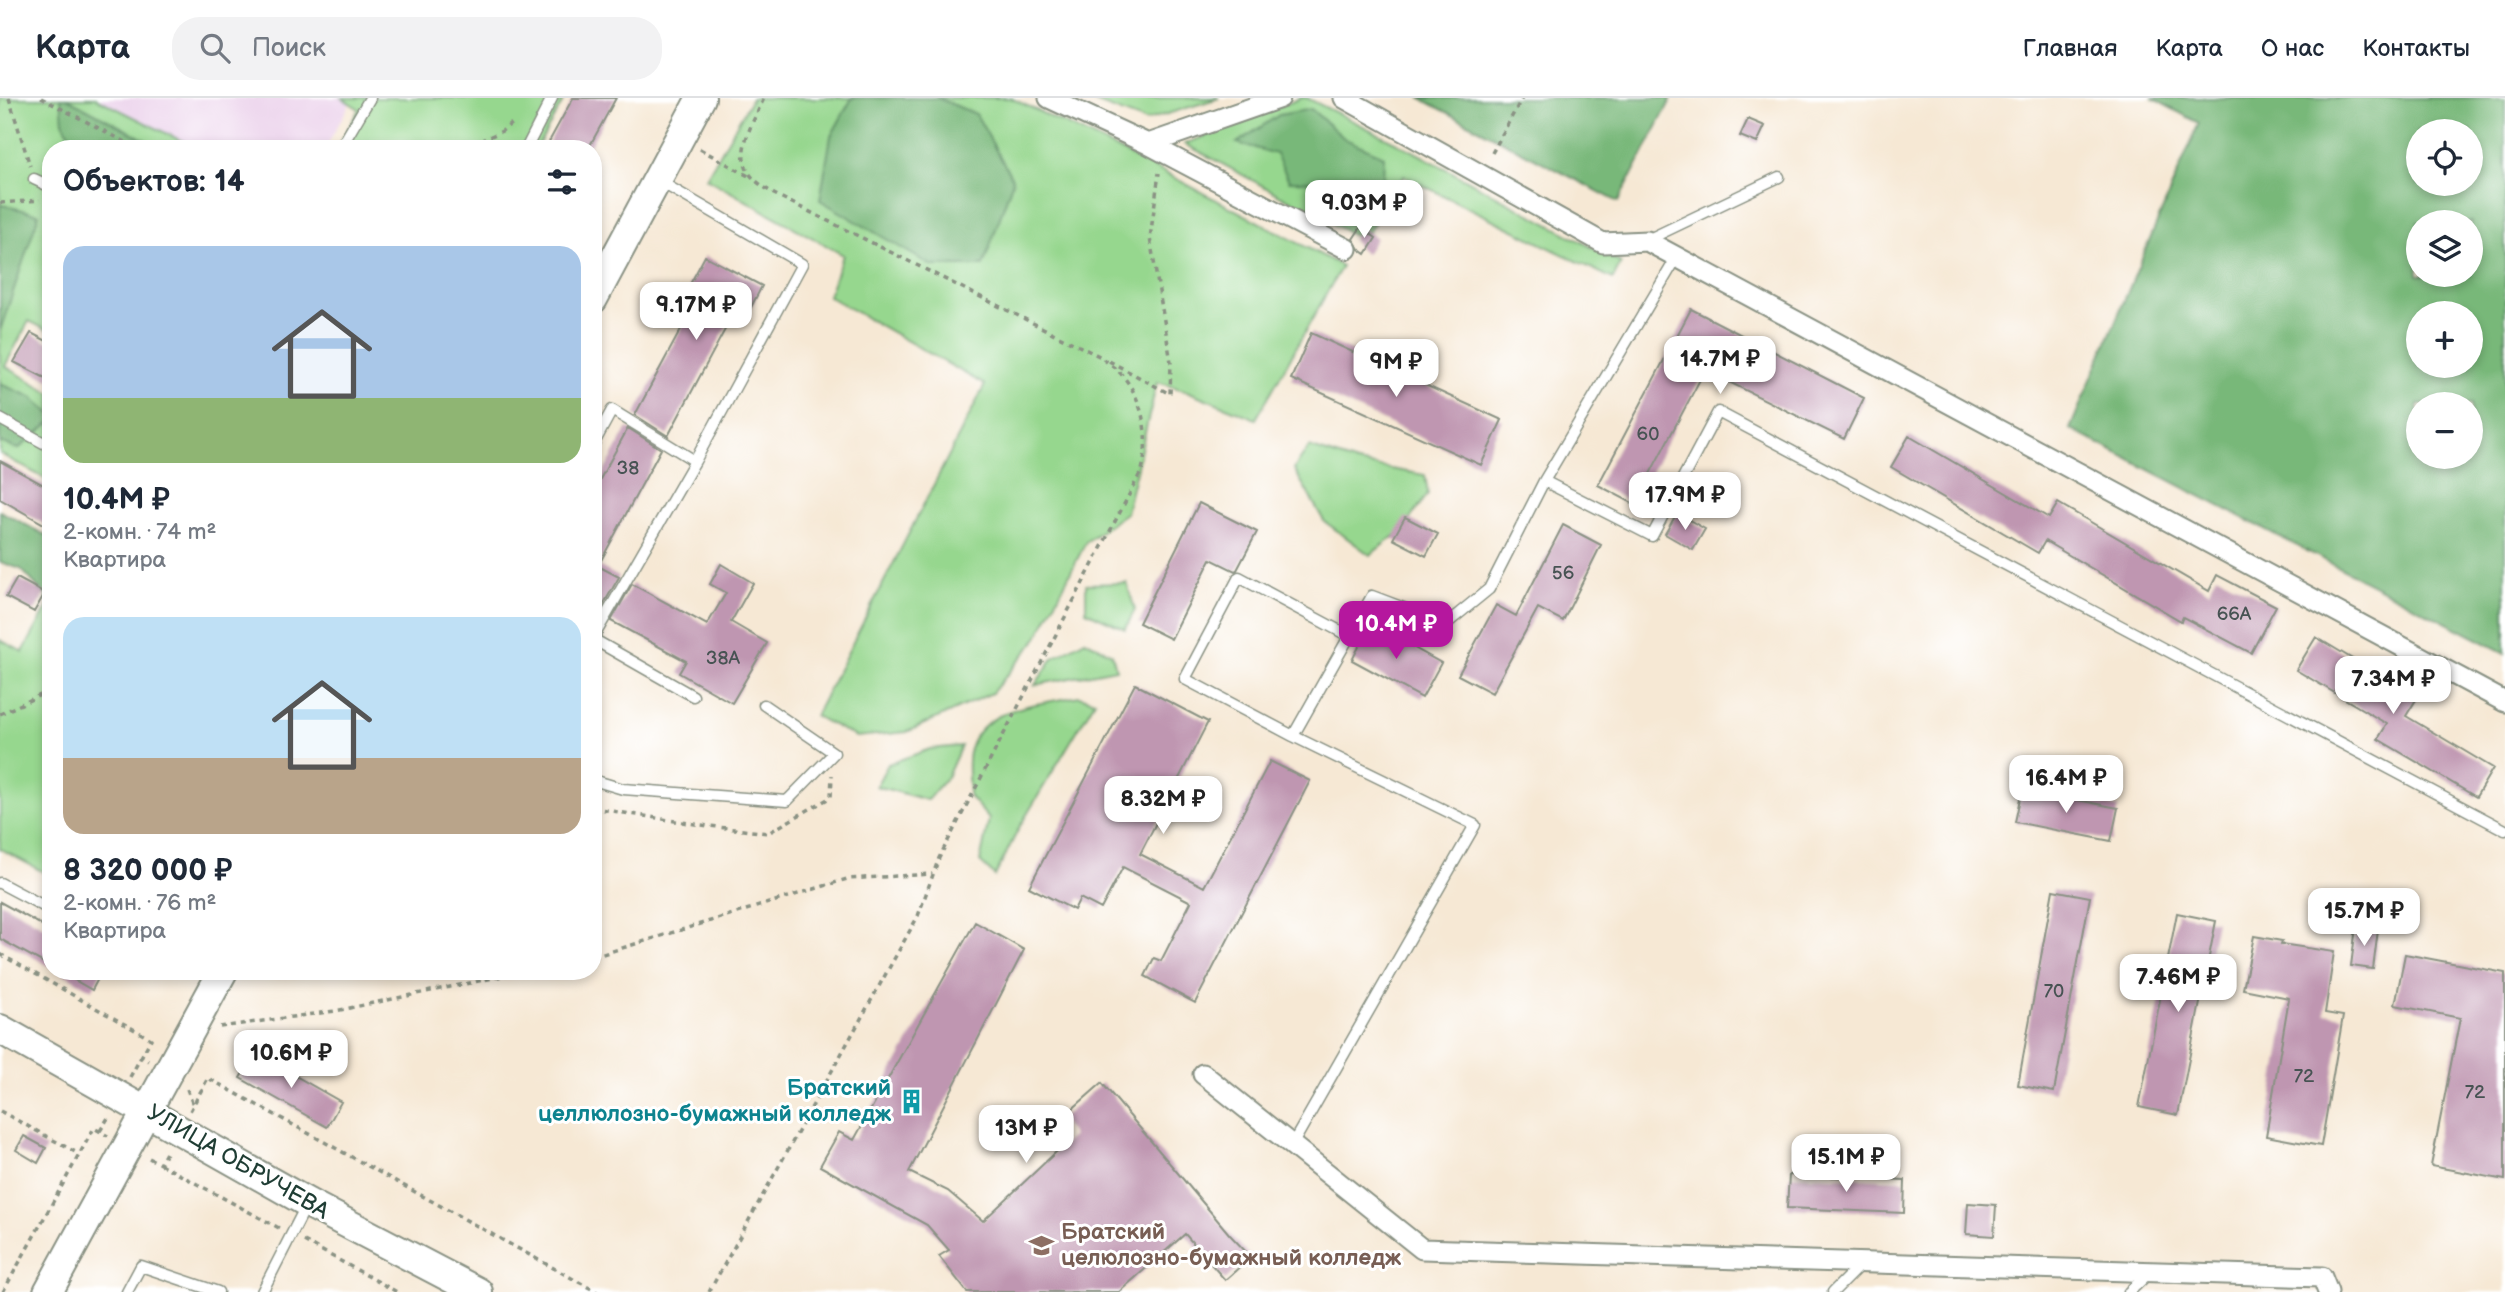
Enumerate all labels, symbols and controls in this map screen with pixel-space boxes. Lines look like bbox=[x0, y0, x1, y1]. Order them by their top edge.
search box bbox=[172, 17, 662, 80]
text: Карта bbox=[35, 28, 130, 68]
icon: search bbox=[196, 29, 234, 67]
text: Поиск bbox=[252, 33, 326, 64]
text: Главная bbox=[2023, 34, 2117, 63]
text: Карта bbox=[2155, 34, 2223, 63]
text: О нас bbox=[2261, 34, 2324, 63]
text: Контакты bbox=[2362, 34, 2470, 63]
map controls bbox=[2406, 119, 2483, 469]
button: locate bbox=[2406, 119, 2483, 196]
icon: filters bbox=[543, 163, 581, 201]
text: Объектов: 14 bbox=[63, 164, 245, 200]
pin: 9.03M ₽ bbox=[1299, 180, 1429, 240]
text: 9.03M ₽ bbox=[1321, 189, 1407, 217]
button: layers bbox=[2406, 210, 2483, 287]
pin: 9.17M ₽ bbox=[631, 282, 761, 342]
icon: home bbox=[259, 291, 385, 417]
text: 9.17M ₽ bbox=[656, 291, 736, 319]
button: + bbox=[2406, 301, 2483, 378]
pin: 14.7M ₽ bbox=[1655, 336, 1785, 396]
pin: 9M ₽ bbox=[1355, 340, 1437, 399]
text: 14.7M ₽ bbox=[1680, 345, 1760, 373]
text: 9M ₽ bbox=[1370, 348, 1422, 376]
button: − bbox=[2406, 392, 2483, 469]
house number: 60 bbox=[1637, 423, 1659, 446]
house number: 38 bbox=[617, 457, 639, 480]
pin: 17.9M ₽ bbox=[1620, 472, 1750, 532]
text: 17.9M ₽ bbox=[1645, 481, 1725, 509]
text: 10.4M ₽ bbox=[63, 482, 170, 518]
text: 2-комн. · 74 m² bbox=[63, 518, 216, 546]
text: Квартира bbox=[63, 546, 166, 574]
house number: 56 bbox=[1552, 562, 1574, 585]
pin: 10.4M ₽ bbox=[1331, 602, 1461, 661]
house number: 66А bbox=[2217, 603, 2252, 626]
text: 10.4M ₽ bbox=[1355, 610, 1437, 638]
house number: 38А bbox=[706, 647, 741, 670]
pin: 7.34M ₽ bbox=[2328, 656, 2458, 716]
icon: home bbox=[259, 662, 385, 788]
text: 7.34M ₽ bbox=[2351, 665, 2435, 693]
pin: 16.4M ₽ bbox=[2001, 756, 2131, 815]
text: 16.4M ₽ bbox=[2025, 764, 2107, 792]
pin: 8.32M ₽ bbox=[1098, 776, 1228, 836]
text: 8.32M ₽ bbox=[1120, 785, 1206, 813]
text: 8 320 000 ₽ bbox=[63, 853, 233, 889]
pin: 15.7M ₽ bbox=[2299, 888, 2429, 948]
text: 2-комн. · 76 m² bbox=[63, 889, 216, 917]
text: 15.7M ₽ bbox=[2324, 897, 2404, 925]
text: Квартира bbox=[63, 917, 166, 945]
pin: 7.46M ₽ bbox=[2113, 954, 2243, 1014]
text: 7.46M ₽ bbox=[2136, 963, 2220, 991]
house number: 70 bbox=[2044, 980, 2064, 1003]
pin: 10.6M ₽ bbox=[226, 1030, 356, 1090]
text: 10.6M ₽ bbox=[250, 1039, 332, 1067]
house number: 72 bbox=[2294, 1065, 2315, 1088]
place label: Братский целлюлозно-бумажный колледж bbox=[538, 1074, 892, 1128]
house number: 72 bbox=[2465, 1081, 2486, 1104]
building icon: Братский целлюлозно-бумажный колледж bbox=[897, 1087, 925, 1115]
street label: УЛИЦА ОБРУЧЕВА bbox=[142, 1099, 334, 1225]
pin: 13M ₽ bbox=[977, 1105, 1075, 1165]
text: 13M ₽ bbox=[995, 1114, 1057, 1142]
pin: 15.1M ₽ bbox=[1781, 1134, 1911, 1194]
text: 15.1M ₽ bbox=[1807, 1143, 1885, 1171]
place label: Братский целюлозно-бумажный колледж bbox=[1061, 1218, 1402, 1272]
school or university icon: Братский целюлозно-бумажный колледж bbox=[1027, 1231, 1055, 1259]

